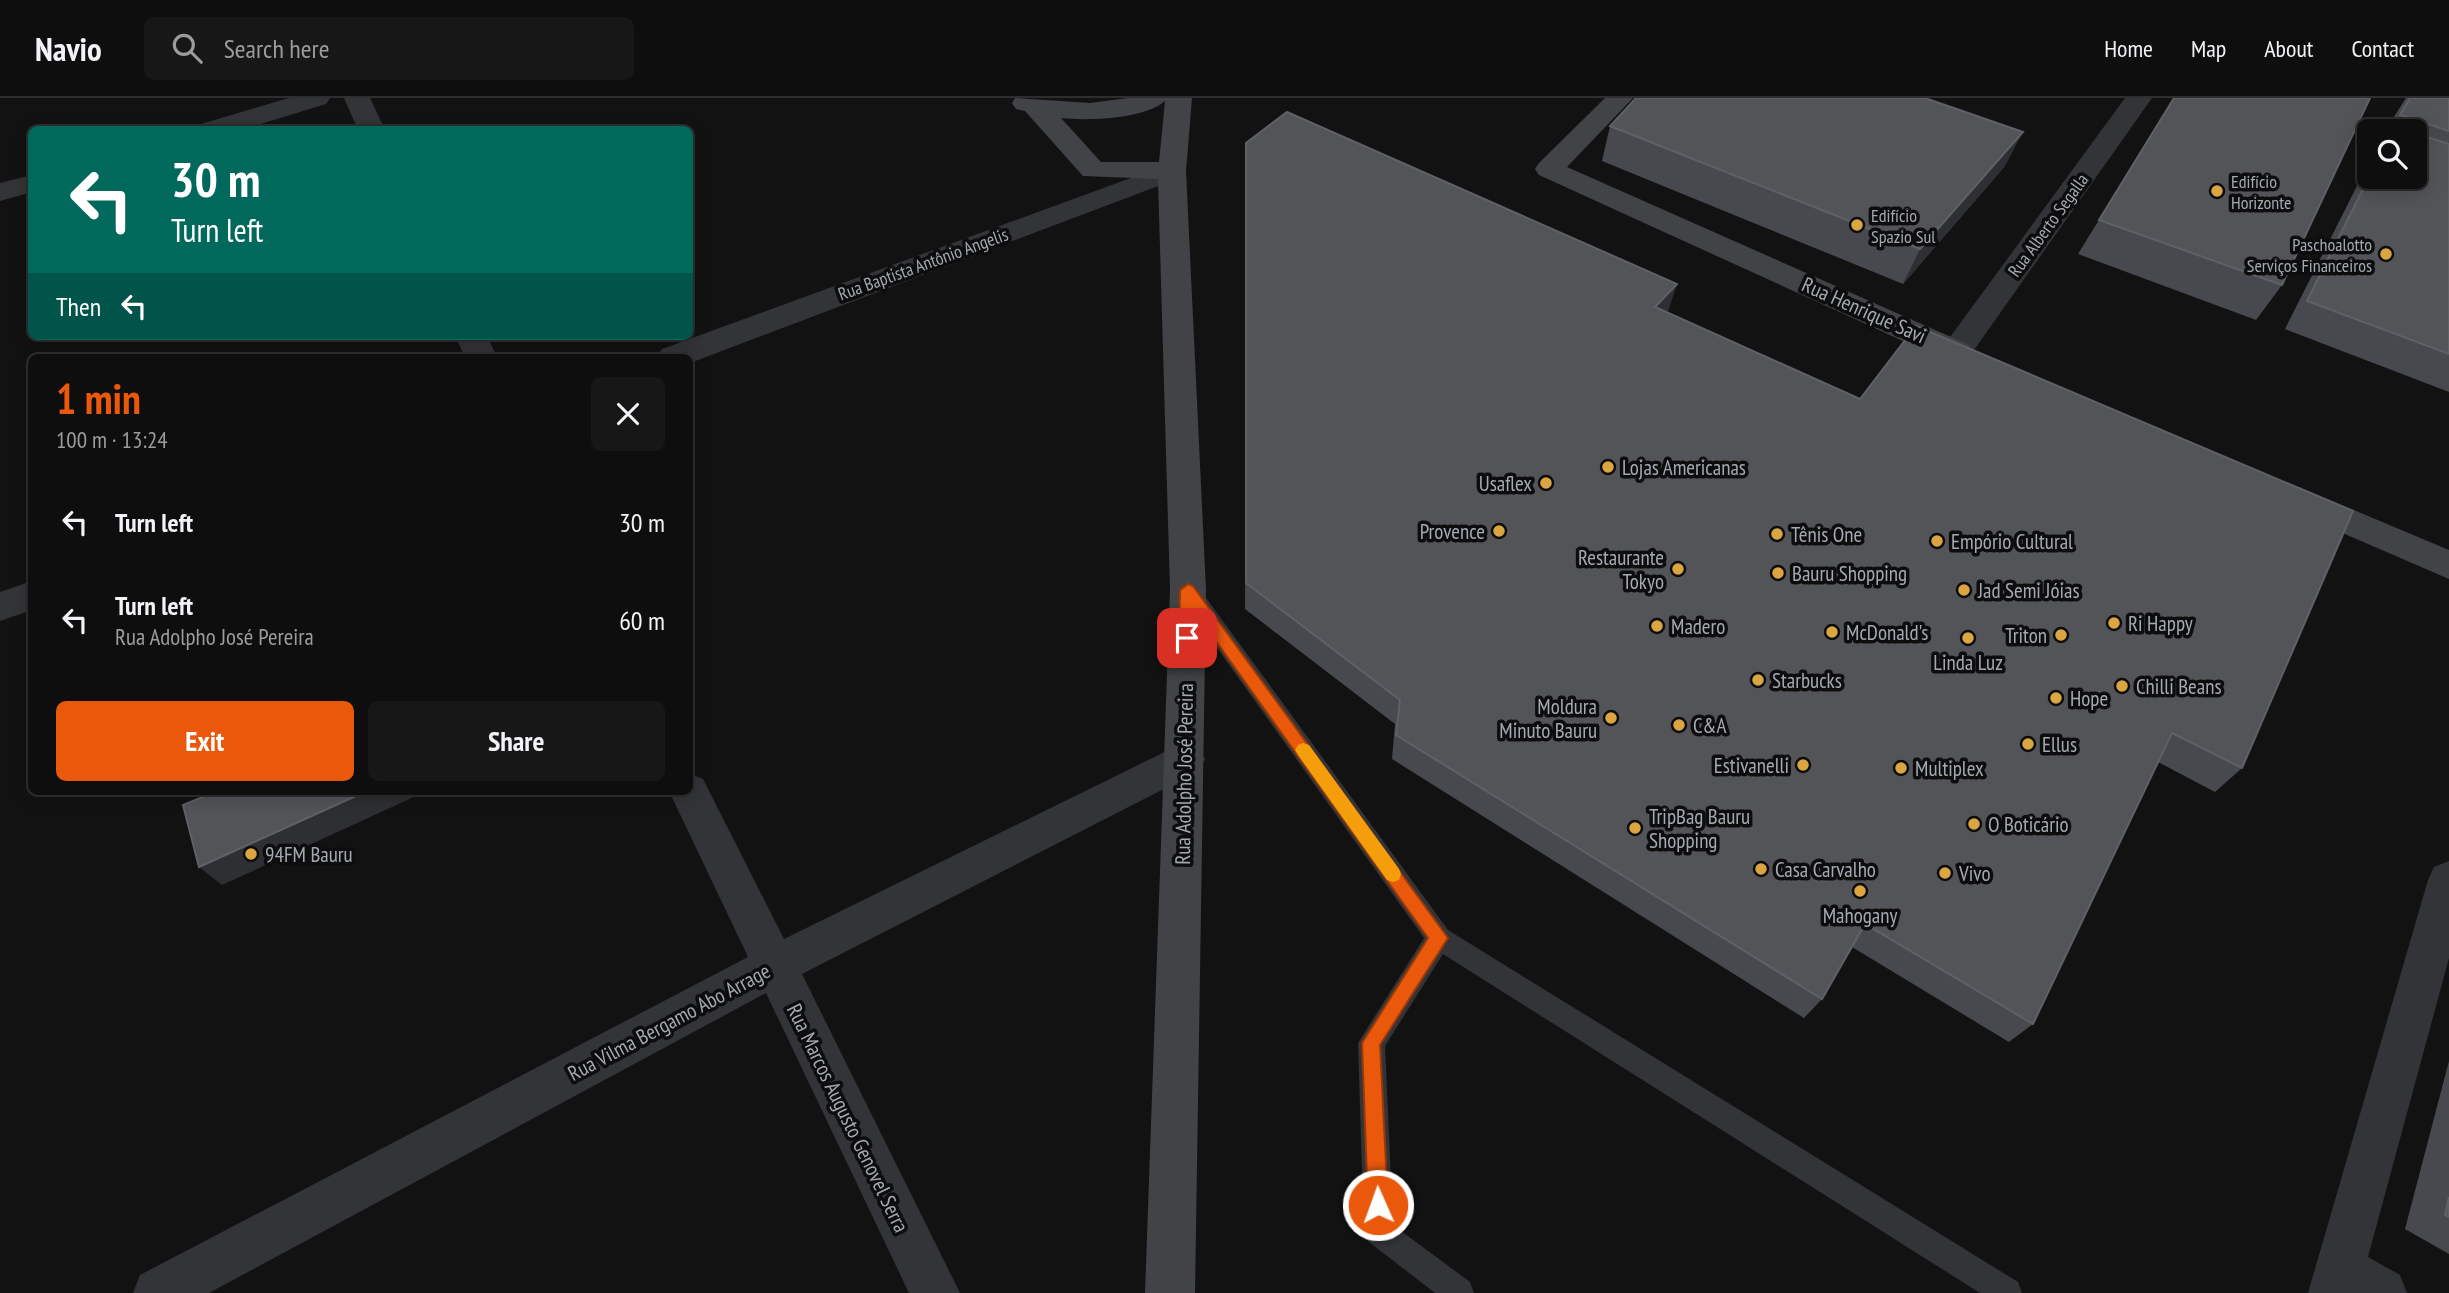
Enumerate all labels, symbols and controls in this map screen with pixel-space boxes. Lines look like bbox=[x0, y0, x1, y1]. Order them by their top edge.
search box bbox=[144, 17, 634, 80]
text: Navio bbox=[35, 27, 102, 70]
icon: search bbox=[168, 29, 206, 67]
text: Search here bbox=[224, 32, 329, 65]
text: Home bbox=[2104, 33, 2153, 64]
text: Map bbox=[2191, 33, 2226, 64]
text: About bbox=[2264, 33, 2313, 64]
text: Contact bbox=[2351, 33, 2414, 64]
map controls bbox=[2357, 119, 2427, 189]
button: search bbox=[2357, 119, 2427, 189]
text: 30 m bbox=[171, 147, 260, 211]
icon: left bbox=[56, 154, 147, 245]
street label: Rua Alberto Segalla bbox=[2003, 169, 2093, 281]
place label: Edifício Horizonte bbox=[2231, 170, 2291, 214]
marker: Edifício Horizonte bbox=[2209, 183, 2225, 199]
place label: Edifício Spazio Sul bbox=[1871, 204, 1936, 248]
text: Turn left bbox=[171, 209, 263, 251]
marker: Edifício Spazio Sul bbox=[1849, 217, 1865, 233]
street label: Rua Baptista Antônio Angelis bbox=[835, 223, 1011, 305]
place label: Paschoalotto Serviços Financeiros bbox=[2247, 233, 2372, 277]
marker: Paschoalotto Serviços Financeiros bbox=[2378, 246, 2394, 262]
street label: Rua Henrique Savi bbox=[1798, 271, 1930, 349]
icon: left bbox=[115, 287, 153, 325]
text: Then bbox=[56, 290, 101, 323]
text: 1 min bbox=[56, 371, 141, 426]
button: close bbox=[591, 377, 665, 451]
text: 100 m · 13:24 bbox=[56, 425, 168, 454]
place label: Lojas Americanas bbox=[1622, 454, 1746, 481]
marker: Lojas Americanas bbox=[1600, 459, 1616, 475]
place label: Usaflex bbox=[1479, 470, 1532, 497]
marker: Usaflex bbox=[1538, 475, 1554, 491]
icon: left bbox=[56, 503, 94, 541]
text: Turn left bbox=[115, 506, 193, 539]
text: 30 m bbox=[619, 506, 665, 539]
place label: Provence bbox=[1420, 518, 1485, 545]
place label: Tênis One bbox=[1791, 521, 1862, 548]
marker: Provence bbox=[1491, 523, 1507, 539]
marker: Tênis One bbox=[1769, 526, 1785, 542]
place label: Empório Cultural bbox=[1951, 528, 2073, 555]
marker: Empório Cultural bbox=[1929, 533, 1945, 549]
place label: Restaurante Tokyo bbox=[1578, 544, 1664, 595]
place label: Bauru Shopping bbox=[1792, 560, 1907, 587]
marker: Restaurante Tokyo bbox=[1670, 561, 1686, 577]
marker: Bauru Shopping bbox=[1770, 565, 1786, 581]
place label: Jad Semi Jóias bbox=[1977, 577, 2080, 604]
marker: Jad Semi Jóias bbox=[1956, 582, 1972, 598]
text: Turn left bbox=[115, 589, 193, 622]
icon: left bbox=[56, 601, 94, 639]
text: 60 m bbox=[619, 604, 665, 637]
pin bbox=[1157, 608, 1217, 668]
place label: Ri Happy bbox=[2128, 610, 2193, 637]
place label: Madero bbox=[1671, 613, 1725, 640]
marker: Ri Happy bbox=[2106, 615, 2122, 631]
marker: Madero bbox=[1649, 618, 1665, 634]
icon: arrive bbox=[1168, 619, 1206, 657]
place label: McDonald's bbox=[1846, 619, 1928, 646]
text: Rua Adolpho José Pereira bbox=[115, 622, 314, 651]
place label: Triton bbox=[2005, 622, 2047, 649]
marker: McDonald's bbox=[1824, 624, 1840, 640]
marker: Triton bbox=[2053, 627, 2069, 643]
marker: Linda Luz bbox=[1960, 630, 1976, 646]
place label: Linda Luz bbox=[1933, 649, 2003, 676]
place label: Starbucks bbox=[1772, 667, 1842, 694]
marker: Starbucks bbox=[1750, 672, 1766, 688]
place label: Chilli Beans bbox=[2136, 673, 2222, 700]
marker: Chilli Beans bbox=[2114, 678, 2130, 694]
street label: Rua Adolpho José Pereira bbox=[1169, 683, 1199, 865]
place label: Hope bbox=[2070, 685, 2108, 712]
marker: Hope bbox=[2048, 690, 2064, 706]
place label: Moldura Minuto Bauru bbox=[1499, 693, 1597, 744]
button: Exit bbox=[56, 701, 354, 781]
button: Share bbox=[368, 701, 665, 781]
marker: Moldura Minuto Bauru bbox=[1603, 710, 1619, 726]
place label: C&A bbox=[1693, 712, 1726, 739]
marker: C&A bbox=[1671, 717, 1687, 733]
place label: Ellus bbox=[2042, 731, 2077, 758]
marker: Ellus bbox=[2020, 736, 2036, 752]
place label: Estivanelli bbox=[1714, 752, 1789, 779]
place label: Multiplex bbox=[1915, 755, 1984, 782]
marker: Estivanelli bbox=[1795, 757, 1811, 773]
marker: Multiplex bbox=[1893, 760, 1909, 776]
place label: TripBag Bauru Shopping bbox=[1649, 803, 1750, 854]
place label: O Boticário bbox=[1988, 811, 2069, 838]
marker: O Boticário bbox=[1966, 816, 1982, 832]
marker: TripBag Bauru Shopping bbox=[1627, 820, 1643, 836]
place label: 94FM Bauru bbox=[265, 841, 353, 868]
marker: 94FM Bauru bbox=[243, 846, 259, 862]
place label: Casa Carvalho bbox=[1775, 856, 1876, 883]
place label: Vivo bbox=[1958, 860, 1991, 887]
marker: Casa Carvalho bbox=[1753, 861, 1769, 877]
marker: Vivo bbox=[1937, 865, 1953, 881]
marker: Mahogany bbox=[1852, 883, 1868, 899]
place label: Mahogany bbox=[1823, 902, 1897, 929]
street label: Rua Vilma Bergamo Abo Arrage bbox=[563, 957, 775, 1087]
street label: Rua Marcos Augusto Genovel Serra bbox=[781, 999, 915, 1237]
position arrow bbox=[1341, 1168, 1415, 1242]

